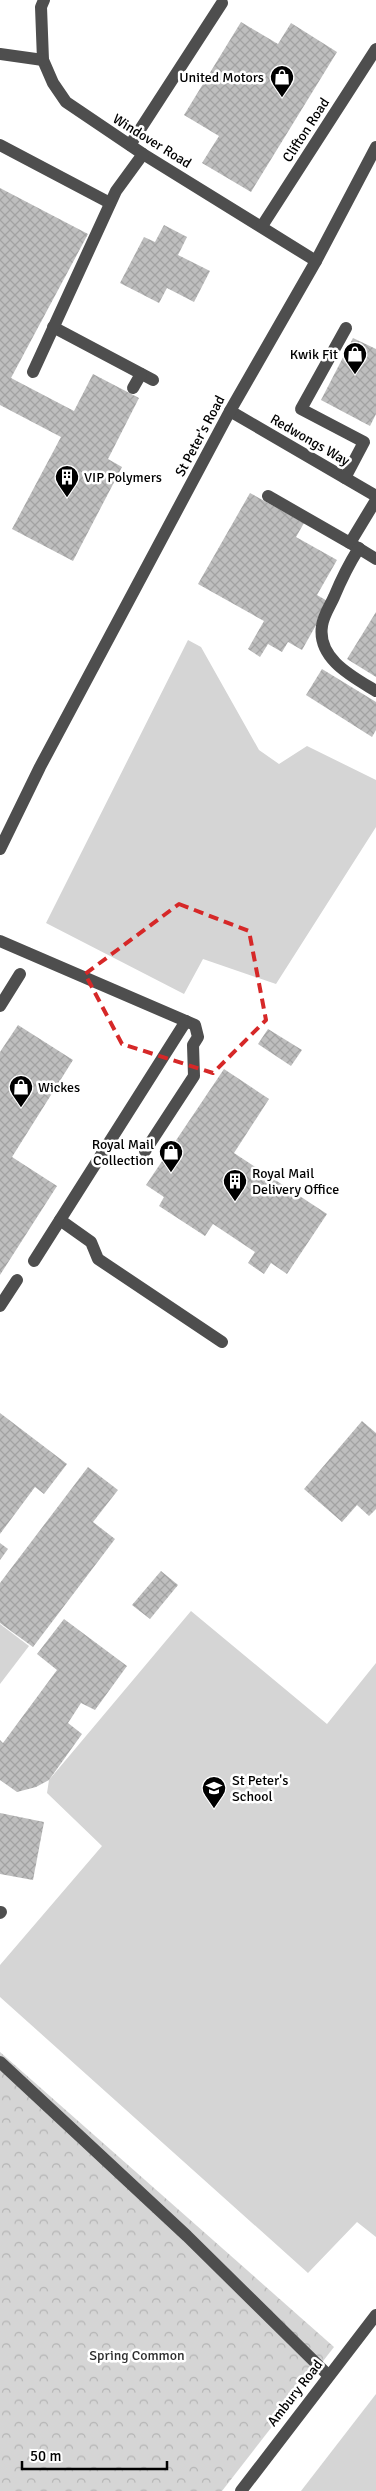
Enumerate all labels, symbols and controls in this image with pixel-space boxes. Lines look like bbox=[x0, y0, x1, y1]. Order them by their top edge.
shop icon: United Motors bbox=[269, 64, 295, 98]
place label: United Motors bbox=[179, 69, 264, 86]
street label: Clifton Road bbox=[279, 95, 333, 165]
street label: Windover Road bbox=[110, 110, 194, 172]
shop icon: Kwik Fit bbox=[342, 341, 368, 375]
place label: Kwik Fit bbox=[290, 346, 338, 363]
street label: St Peter's Road bbox=[172, 393, 228, 479]
street label: Redwongs Way bbox=[267, 410, 353, 470]
building icon: VIP Polymers bbox=[54, 464, 80, 498]
place label: VIP Polymers bbox=[84, 469, 162, 486]
shop icon: Wickes bbox=[8, 1074, 34, 1108]
place label: Wickes bbox=[38, 1079, 80, 1096]
place label: Royal Mail Collection bbox=[92, 1136, 154, 1169]
shop icon: Royal Mail Collection bbox=[158, 1139, 184, 1173]
place label: Royal Mail Delivery Office bbox=[252, 1165, 339, 1198]
building icon: Royal Mail Delivery Office bbox=[222, 1168, 248, 1202]
place label: St Peter's School bbox=[232, 1772, 288, 1805]
school or university icon: St Peter's School bbox=[201, 1775, 227, 1809]
park label: Spring Common bbox=[89, 2347, 185, 2364]
street label: Ambury Road bbox=[264, 2356, 326, 2430]
scale bar bbox=[22, 2438, 168, 2470]
text: 50 m bbox=[30, 2447, 61, 2465]

